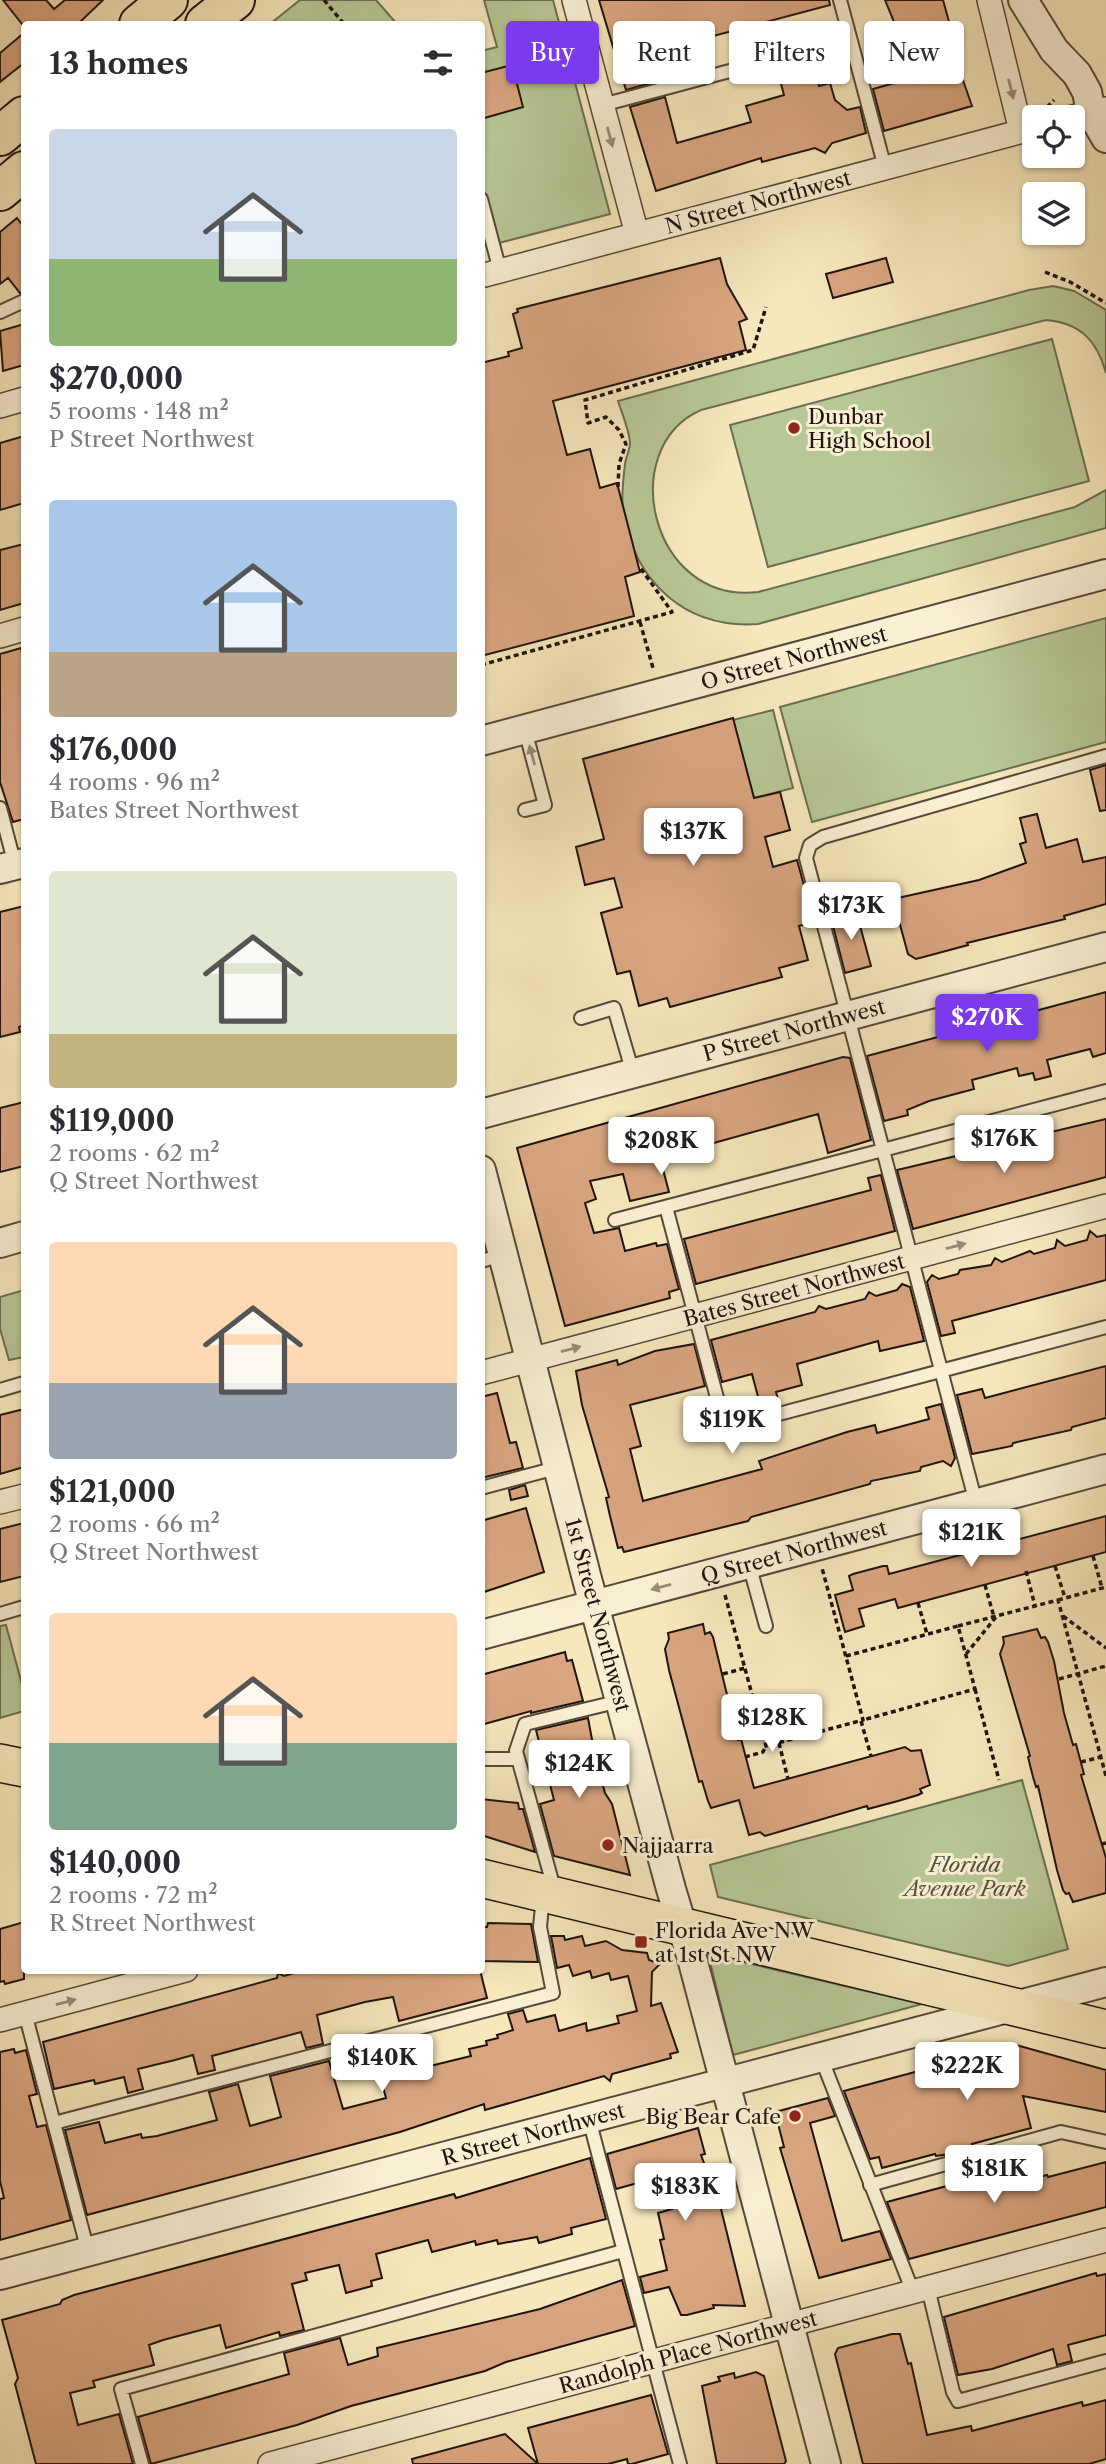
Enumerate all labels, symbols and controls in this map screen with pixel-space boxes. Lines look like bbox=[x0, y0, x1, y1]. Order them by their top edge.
chip: Buy bbox=[506, 21, 599, 84]
chip: Rent bbox=[613, 21, 715, 84]
chip: Filters bbox=[729, 21, 850, 84]
chip: New bbox=[864, 21, 964, 84]
icon: filters bbox=[419, 44, 457, 82]
text: 13 homes bbox=[49, 45, 188, 82]
one-way arrow bbox=[1006, 79, 1017, 101]
map controls bbox=[1022, 105, 1085, 245]
button: locate bbox=[1022, 105, 1085, 168]
one-way arrow bbox=[606, 127, 616, 148]
street label: N Street Northwest bbox=[662, 165, 854, 239]
icon: home bbox=[190, 174, 316, 300]
button: layers bbox=[1022, 182, 1085, 245]
text: $270,000 bbox=[49, 360, 183, 397]
text: 5 rooms · 148 m² bbox=[49, 397, 229, 425]
place label: Dunbar High School bbox=[808, 404, 931, 453]
marker: Dunbar High School bbox=[786, 420, 802, 436]
text: P Street Northwest bbox=[49, 425, 254, 453]
icon: home bbox=[190, 545, 316, 671]
street label: O Street Northwest bbox=[698, 621, 890, 695]
text: $176,000 bbox=[49, 731, 177, 768]
one-way arrow bbox=[526, 744, 536, 765]
text: 4 rooms · 96 m² bbox=[49, 768, 220, 796]
text: Bates Street Northwest bbox=[49, 796, 299, 824]
pin: $137K bbox=[644, 808, 742, 868]
text: $137K bbox=[660, 817, 726, 845]
pin: $173K bbox=[802, 883, 900, 942]
text: $173K bbox=[818, 891, 884, 919]
icon: home bbox=[190, 916, 316, 1042]
street label: P Street Northwest bbox=[700, 994, 888, 1066]
pin: $270K bbox=[938, 995, 1036, 1054]
text: $270K bbox=[951, 1003, 1023, 1031]
text: $119,000 bbox=[49, 1102, 175, 1139]
pin: $176K bbox=[955, 1116, 1053, 1175]
pin: $208K bbox=[612, 1118, 710, 1177]
text: $176K bbox=[971, 1124, 1037, 1152]
text: $208K bbox=[624, 1126, 698, 1154]
text: 2 rooms · 62 m² bbox=[49, 1139, 220, 1167]
text: Q Street Northwest bbox=[49, 1167, 259, 1195]
one-way arrow bbox=[945, 1240, 967, 1251]
street label: Bates Street Northwest bbox=[680, 1248, 908, 1332]
icon: home bbox=[190, 1287, 316, 1413]
one-way arrow bbox=[561, 1344, 582, 1354]
pin: $119K bbox=[683, 1396, 781, 1456]
text: $119K bbox=[699, 1405, 765, 1433]
text: $121,000 bbox=[49, 1473, 176, 1510]
text: 2 rooms · 66 m² bbox=[49, 1510, 220, 1538]
pin: $121K bbox=[922, 1510, 1020, 1569]
street label: 1st Street Northwest bbox=[560, 1515, 636, 1715]
street label: Q Street Northwest bbox=[698, 1515, 890, 1589]
text: $121K bbox=[938, 1518, 1004, 1546]
text: Q Street Northwest bbox=[49, 1538, 259, 1566]
one-way arrow bbox=[650, 1582, 672, 1593]
icon: home bbox=[190, 1658, 316, 1784]
pin: $128K bbox=[723, 1694, 821, 1754]
text: $128K bbox=[737, 1703, 807, 1731]
pin: $124K bbox=[530, 1741, 628, 1800]
text: $124K bbox=[545, 1749, 613, 1777]
place label: Najjaarra bbox=[622, 1833, 714, 1858]
marker: Najjaarra bbox=[600, 1837, 616, 1853]
text: $140,000 bbox=[49, 1844, 181, 1881]
park label: Florida Avenue Park bbox=[901, 1852, 1026, 1901]
text: 2 rooms · 72 m² bbox=[49, 1881, 218, 1909]
text: R Street Northwest bbox=[49, 1909, 256, 1937]
place label: Florida Ave NW at 1st St NW bbox=[655, 1918, 815, 1967]
marker: Florida Ave NW at 1st St NW bbox=[633, 1934, 649, 1950]
one-way arrow bbox=[55, 1996, 77, 2007]
pin: $140K bbox=[333, 2035, 431, 2094]
pin: $222K bbox=[918, 2042, 1016, 2102]
text: $140K bbox=[347, 2043, 417, 2071]
text: $222K bbox=[931, 2051, 1003, 2079]
street label: R Street Northwest bbox=[439, 2097, 628, 2171]
place label: Big Bear Cafe bbox=[646, 2104, 781, 2129]
marker: Big Bear Cafe bbox=[787, 2108, 803, 2124]
pin: $181K bbox=[945, 2146, 1043, 2205]
text: $181K bbox=[961, 2154, 1027, 2182]
pin: $183K bbox=[636, 2164, 734, 2223]
text: $183K bbox=[651, 2172, 719, 2200]
street label: Randolph Place Northwest bbox=[556, 2305, 820, 2399]

